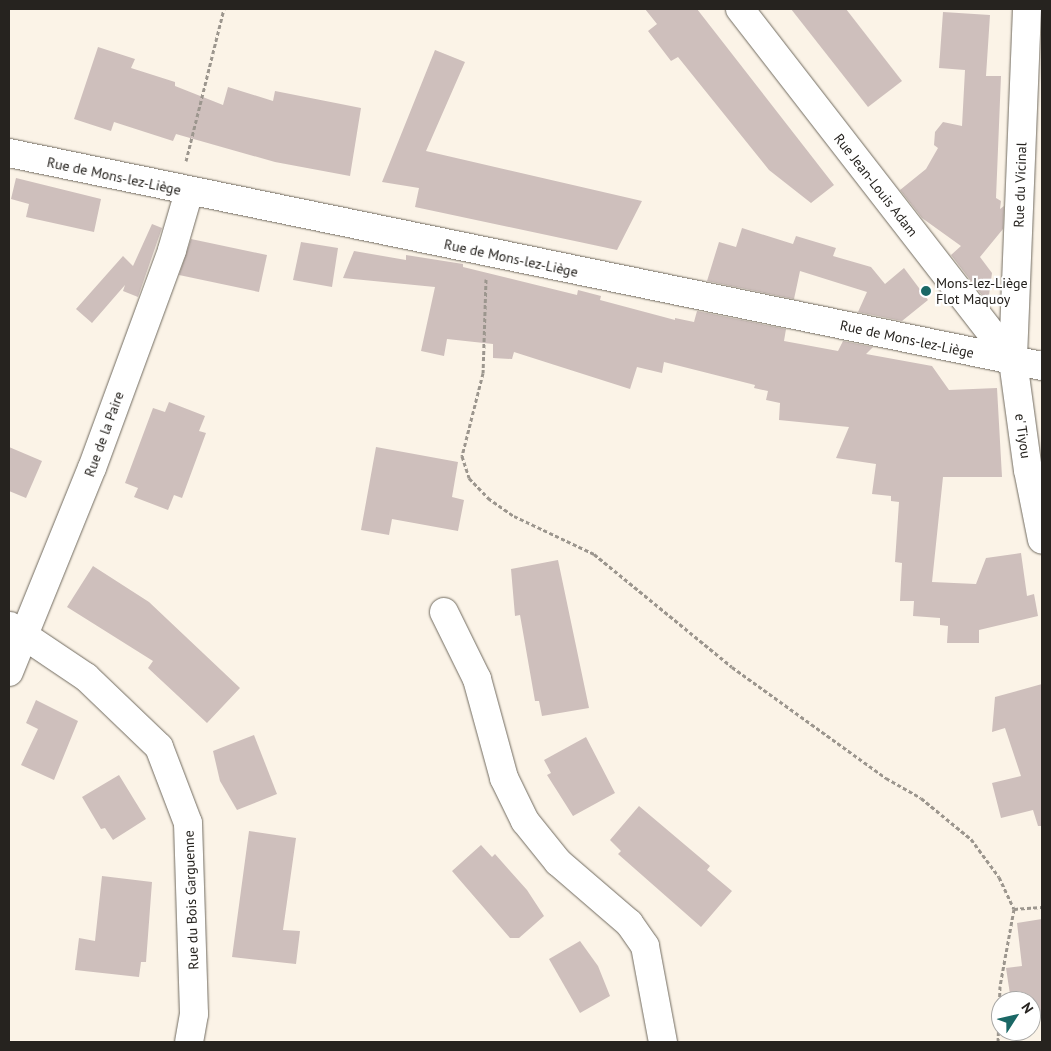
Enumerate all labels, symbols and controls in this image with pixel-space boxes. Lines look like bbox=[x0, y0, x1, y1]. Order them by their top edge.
street label: Rue Jean-Louis Adam bbox=[831, 130, 921, 240]
street label: Rue du Vicinal bbox=[1010, 142, 1030, 228]
street label: Rue de Mons-lez-Liège bbox=[45, 154, 183, 198]
street label: Rue de Mons-lez-Liège bbox=[442, 236, 580, 280]
place label: Mons-lez-Liège Flot Maquoy bbox=[936, 275, 1028, 308]
marker: Mons-lez-Liège Flot Maquoy bbox=[920, 285, 932, 297]
street label: Rue de Mons-lez-Liège bbox=[838, 317, 976, 361]
street label: Rue de la Paire bbox=[81, 389, 127, 479]
street label: e' Tiyou bbox=[1011, 412, 1035, 460]
street label: Rue du Bois Garguenne bbox=[180, 830, 202, 970]
north arrow bbox=[991, 991, 1041, 1041]
text: N bbox=[1017, 999, 1037, 1017]

